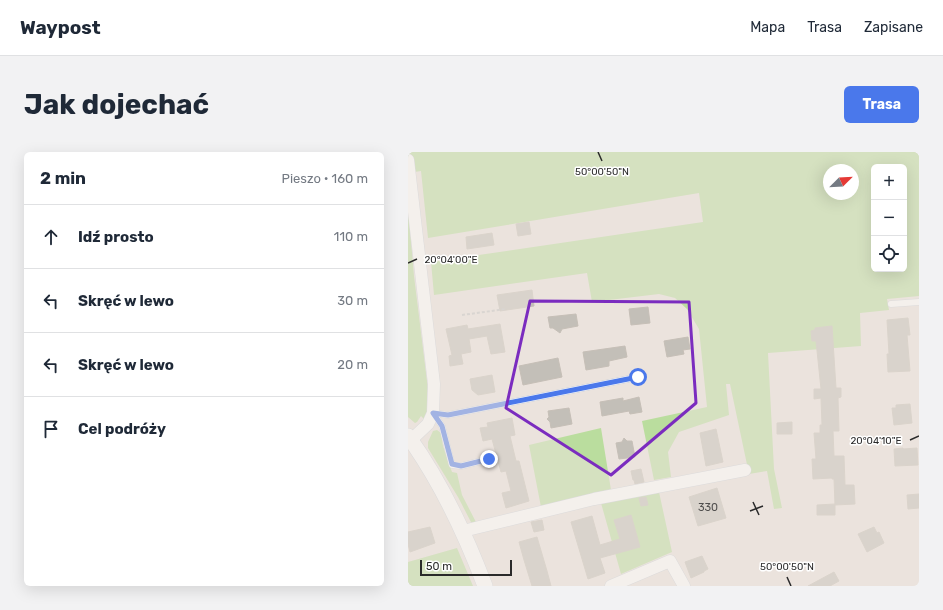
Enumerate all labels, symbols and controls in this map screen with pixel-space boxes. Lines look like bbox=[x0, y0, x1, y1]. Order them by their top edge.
text: Waypost bbox=[20, 16, 101, 39]
text: Mapa bbox=[750, 19, 785, 36]
text: Trasa bbox=[807, 19, 842, 36]
text: Zapisane bbox=[864, 19, 923, 36]
button: Trasa bbox=[844, 86, 919, 123]
text: Jak dojechać bbox=[24, 88, 209, 121]
north arrow bbox=[823, 164, 859, 200]
map controls bbox=[871, 164, 907, 272]
button: + bbox=[871, 164, 907, 200]
text: 50°00'50"N bbox=[575, 166, 629, 178]
text: 2 min bbox=[40, 168, 86, 188]
text: Pieszo · 160 m bbox=[282, 171, 368, 186]
button: − bbox=[871, 200, 907, 236]
icon: ahead bbox=[40, 226, 62, 248]
text: Idź prosto bbox=[78, 228, 154, 246]
text: 110 m bbox=[334, 229, 368, 244]
button: locate bbox=[871, 236, 907, 272]
text: 20°04'00"E bbox=[424, 254, 478, 266]
icon: left bbox=[40, 290, 62, 312]
text: Skręć w lewo bbox=[78, 292, 174, 310]
text: 30 m bbox=[337, 293, 368, 308]
icon: left bbox=[40, 354, 62, 376]
text: Skręć w lewo bbox=[78, 356, 174, 374]
text: 20 m bbox=[337, 357, 368, 372]
route start bbox=[629, 368, 647, 386]
icon: arrive bbox=[40, 418, 62, 440]
text: Cel podróży bbox=[78, 420, 166, 438]
text: 20°04'10"E bbox=[850, 435, 902, 447]
route end bbox=[480, 450, 498, 468]
house number: 330 bbox=[698, 501, 718, 514]
scale bar bbox=[420, 558, 512, 577]
text: 50 m bbox=[426, 560, 452, 573]
text: 50°00'50"N bbox=[760, 561, 814, 573]

